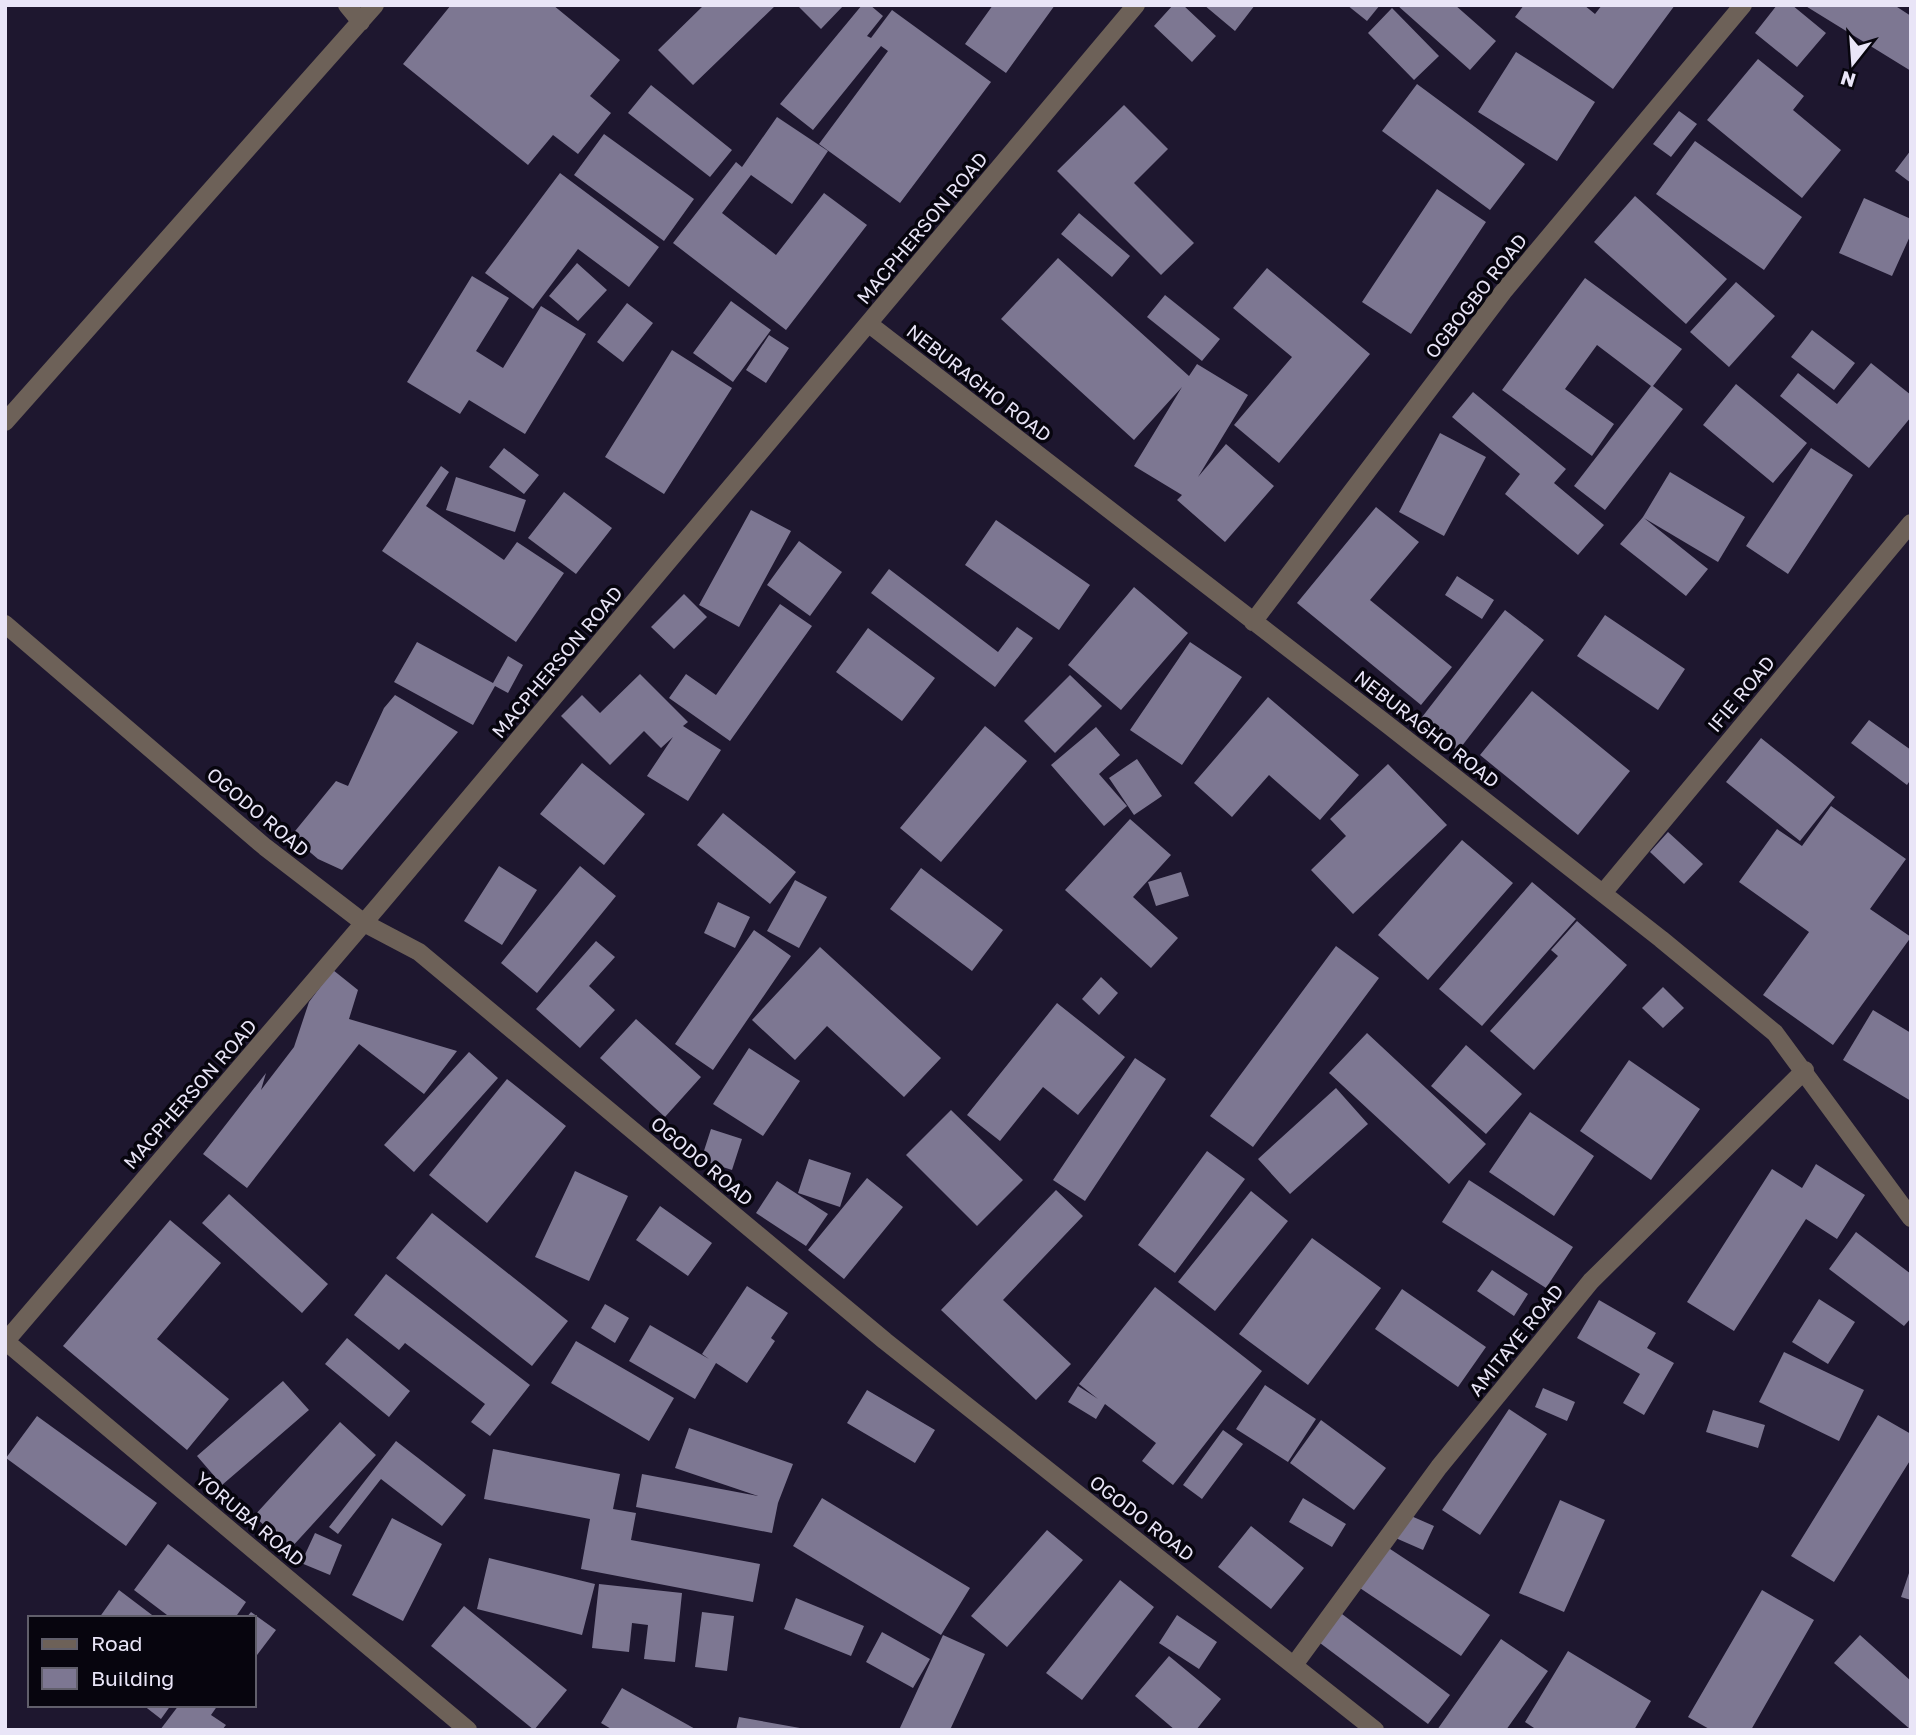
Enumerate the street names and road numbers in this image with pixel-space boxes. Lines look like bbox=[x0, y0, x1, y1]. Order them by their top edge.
street label: MACPHERSON ROAD bbox=[851, 147, 992, 308]
street label: OGBOGBO ROAD bbox=[1420, 229, 1531, 363]
street label: NEBURAGHO ROAD bbox=[902, 319, 1056, 446]
street label: MACPHERSON ROAD bbox=[486, 581, 627, 742]
street label: IFIE ROAD bbox=[1702, 651, 1779, 736]
street label: NEBURAGHO ROAD bbox=[1350, 665, 1504, 792]
street label: OGODO ROAD bbox=[203, 762, 314, 861]
street label: MACPHERSON ROAD bbox=[118, 1014, 261, 1173]
street label: OGODO ROAD bbox=[647, 1111, 758, 1210]
street label: AMITAYE ROAD bbox=[1463, 1279, 1568, 1400]
street label: YORUBA ROAD bbox=[191, 1467, 309, 1571]
street label: OGODO ROAD bbox=[1085, 1470, 1199, 1566]

